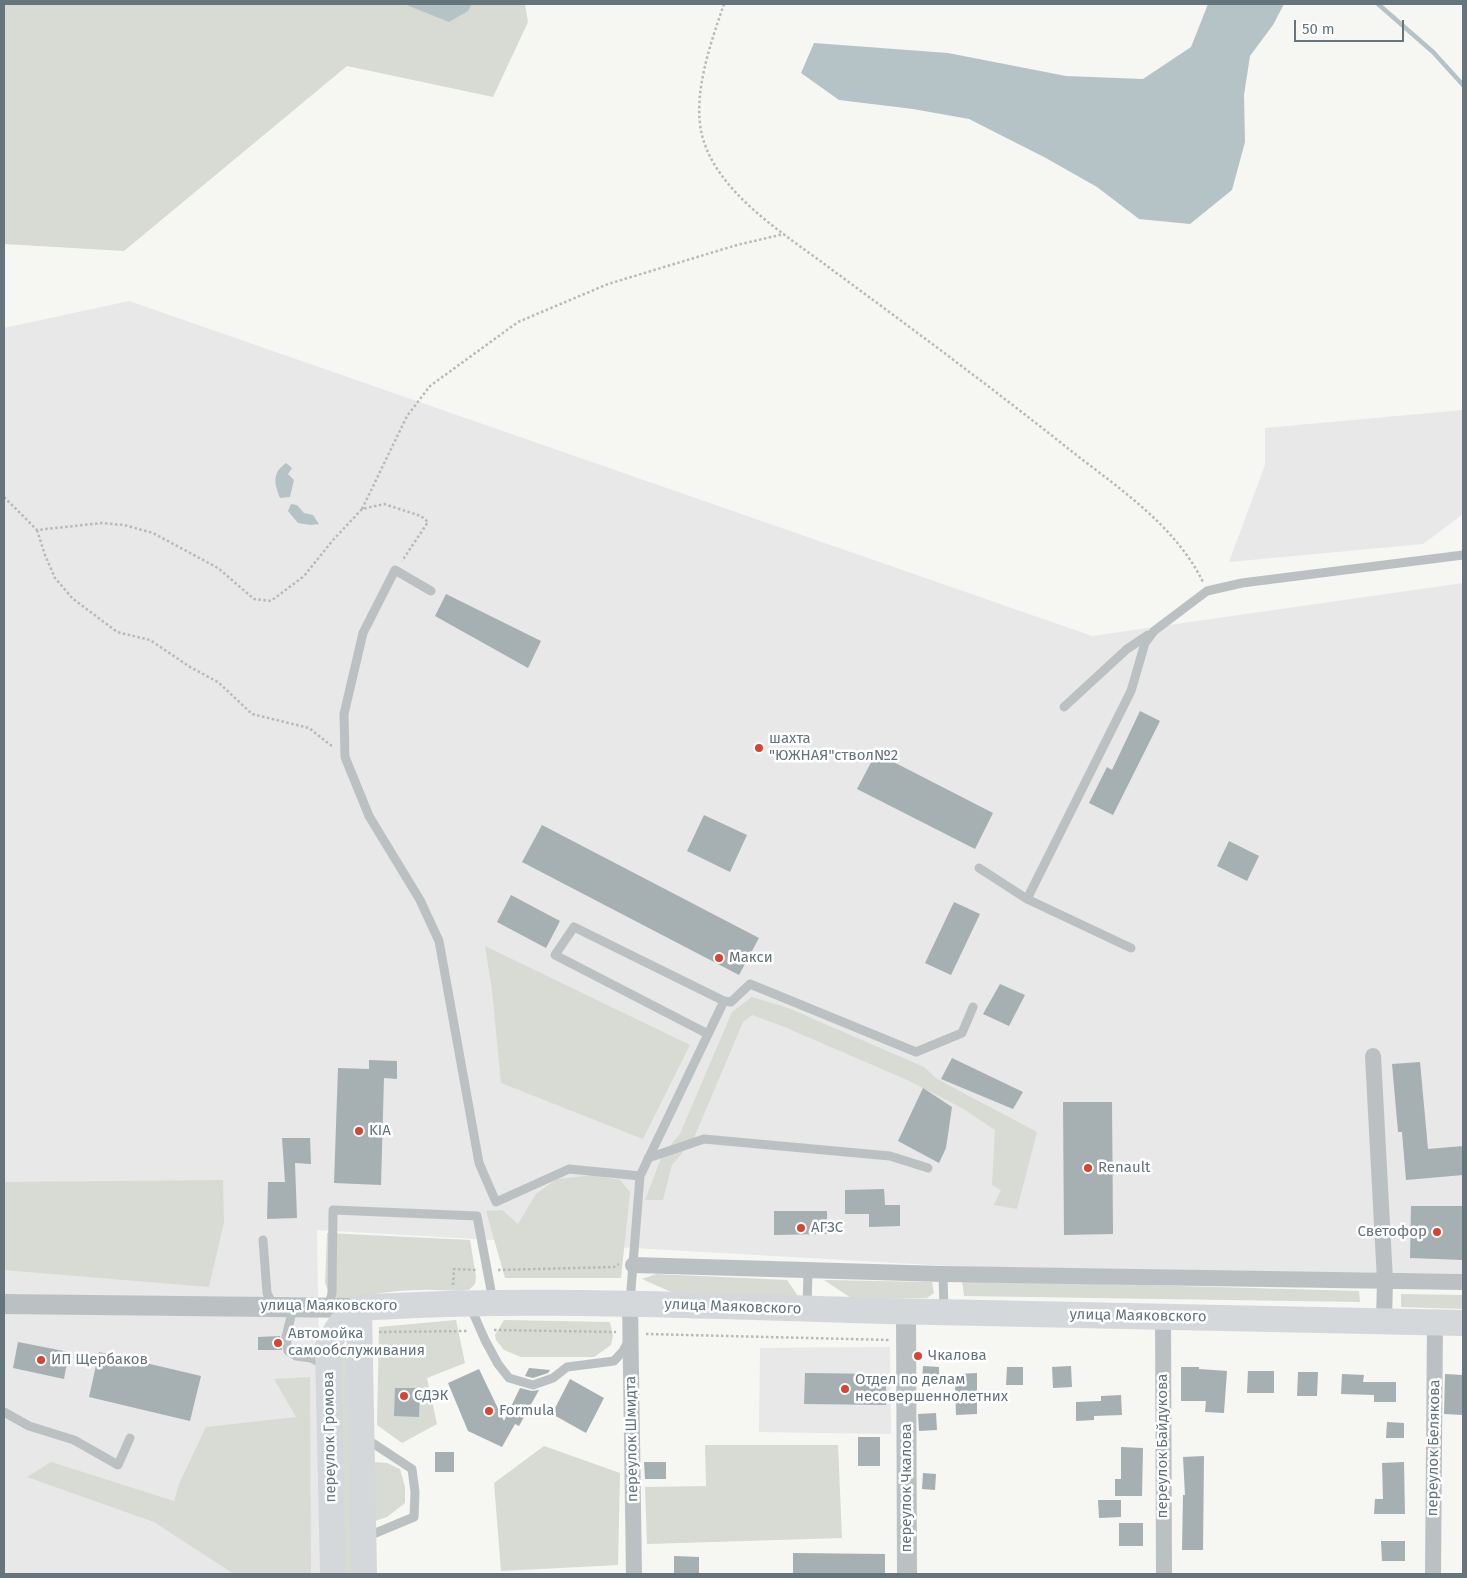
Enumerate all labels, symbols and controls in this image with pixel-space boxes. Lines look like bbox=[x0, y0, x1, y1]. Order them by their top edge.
scale bar bbox=[1297, 10, 1407, 42]
text: 50 m bbox=[1302, 20, 1335, 38]
place label: шахта "ЮЖНАЯ"ствол№2 bbox=[769, 730, 898, 765]
marker: шахта "ЮЖНАЯ"ствол№2 bbox=[753, 742, 765, 754]
place label: Макси bbox=[729, 949, 773, 967]
marker: Макси bbox=[713, 952, 725, 964]
place label: KIA bbox=[369, 1122, 391, 1140]
marker: KIA bbox=[353, 1125, 365, 1137]
place label: Renault bbox=[1098, 1159, 1151, 1177]
marker: Renault bbox=[1082, 1162, 1094, 1174]
place label: АГЗС bbox=[811, 1219, 843, 1237]
marker: АГЗС bbox=[795, 1222, 807, 1234]
place label: Светофор bbox=[1358, 1223, 1427, 1241]
marker: Светофор bbox=[1431, 1226, 1443, 1238]
street label: улица Маяковского bbox=[664, 1296, 802, 1318]
street label: улица Маяковского bbox=[260, 1297, 398, 1315]
street label: улица Маяковского bbox=[1069, 1306, 1207, 1326]
place label: Автомойка самообслуживания bbox=[288, 1325, 425, 1360]
marker: Автомойка самообслуживания bbox=[272, 1337, 284, 1349]
place label: Чкалова bbox=[928, 1347, 987, 1365]
marker: Чкалова bbox=[912, 1350, 924, 1362]
place label: ИП Щербаков bbox=[51, 1351, 148, 1369]
marker: ИП Щербаков bbox=[35, 1354, 47, 1366]
street label: переулок Громова bbox=[320, 1371, 340, 1503]
place label: Отдел по делам несовершеннолетних bbox=[855, 1371, 1008, 1406]
street label: переулок Байдукова bbox=[1154, 1374, 1172, 1518]
street label: переулок Шмидта bbox=[622, 1376, 642, 1502]
street label: переулок Белякова bbox=[1424, 1379, 1444, 1517]
marker: Отдел по делам несовершеннолетних bbox=[839, 1383, 851, 1395]
place label: СДЭК bbox=[414, 1387, 448, 1405]
marker: СДЭК bbox=[398, 1390, 410, 1402]
place label: Formula bbox=[499, 1402, 554, 1420]
marker: Formula bbox=[483, 1405, 495, 1417]
street label: переулок Чкалова bbox=[898, 1423, 916, 1553]

